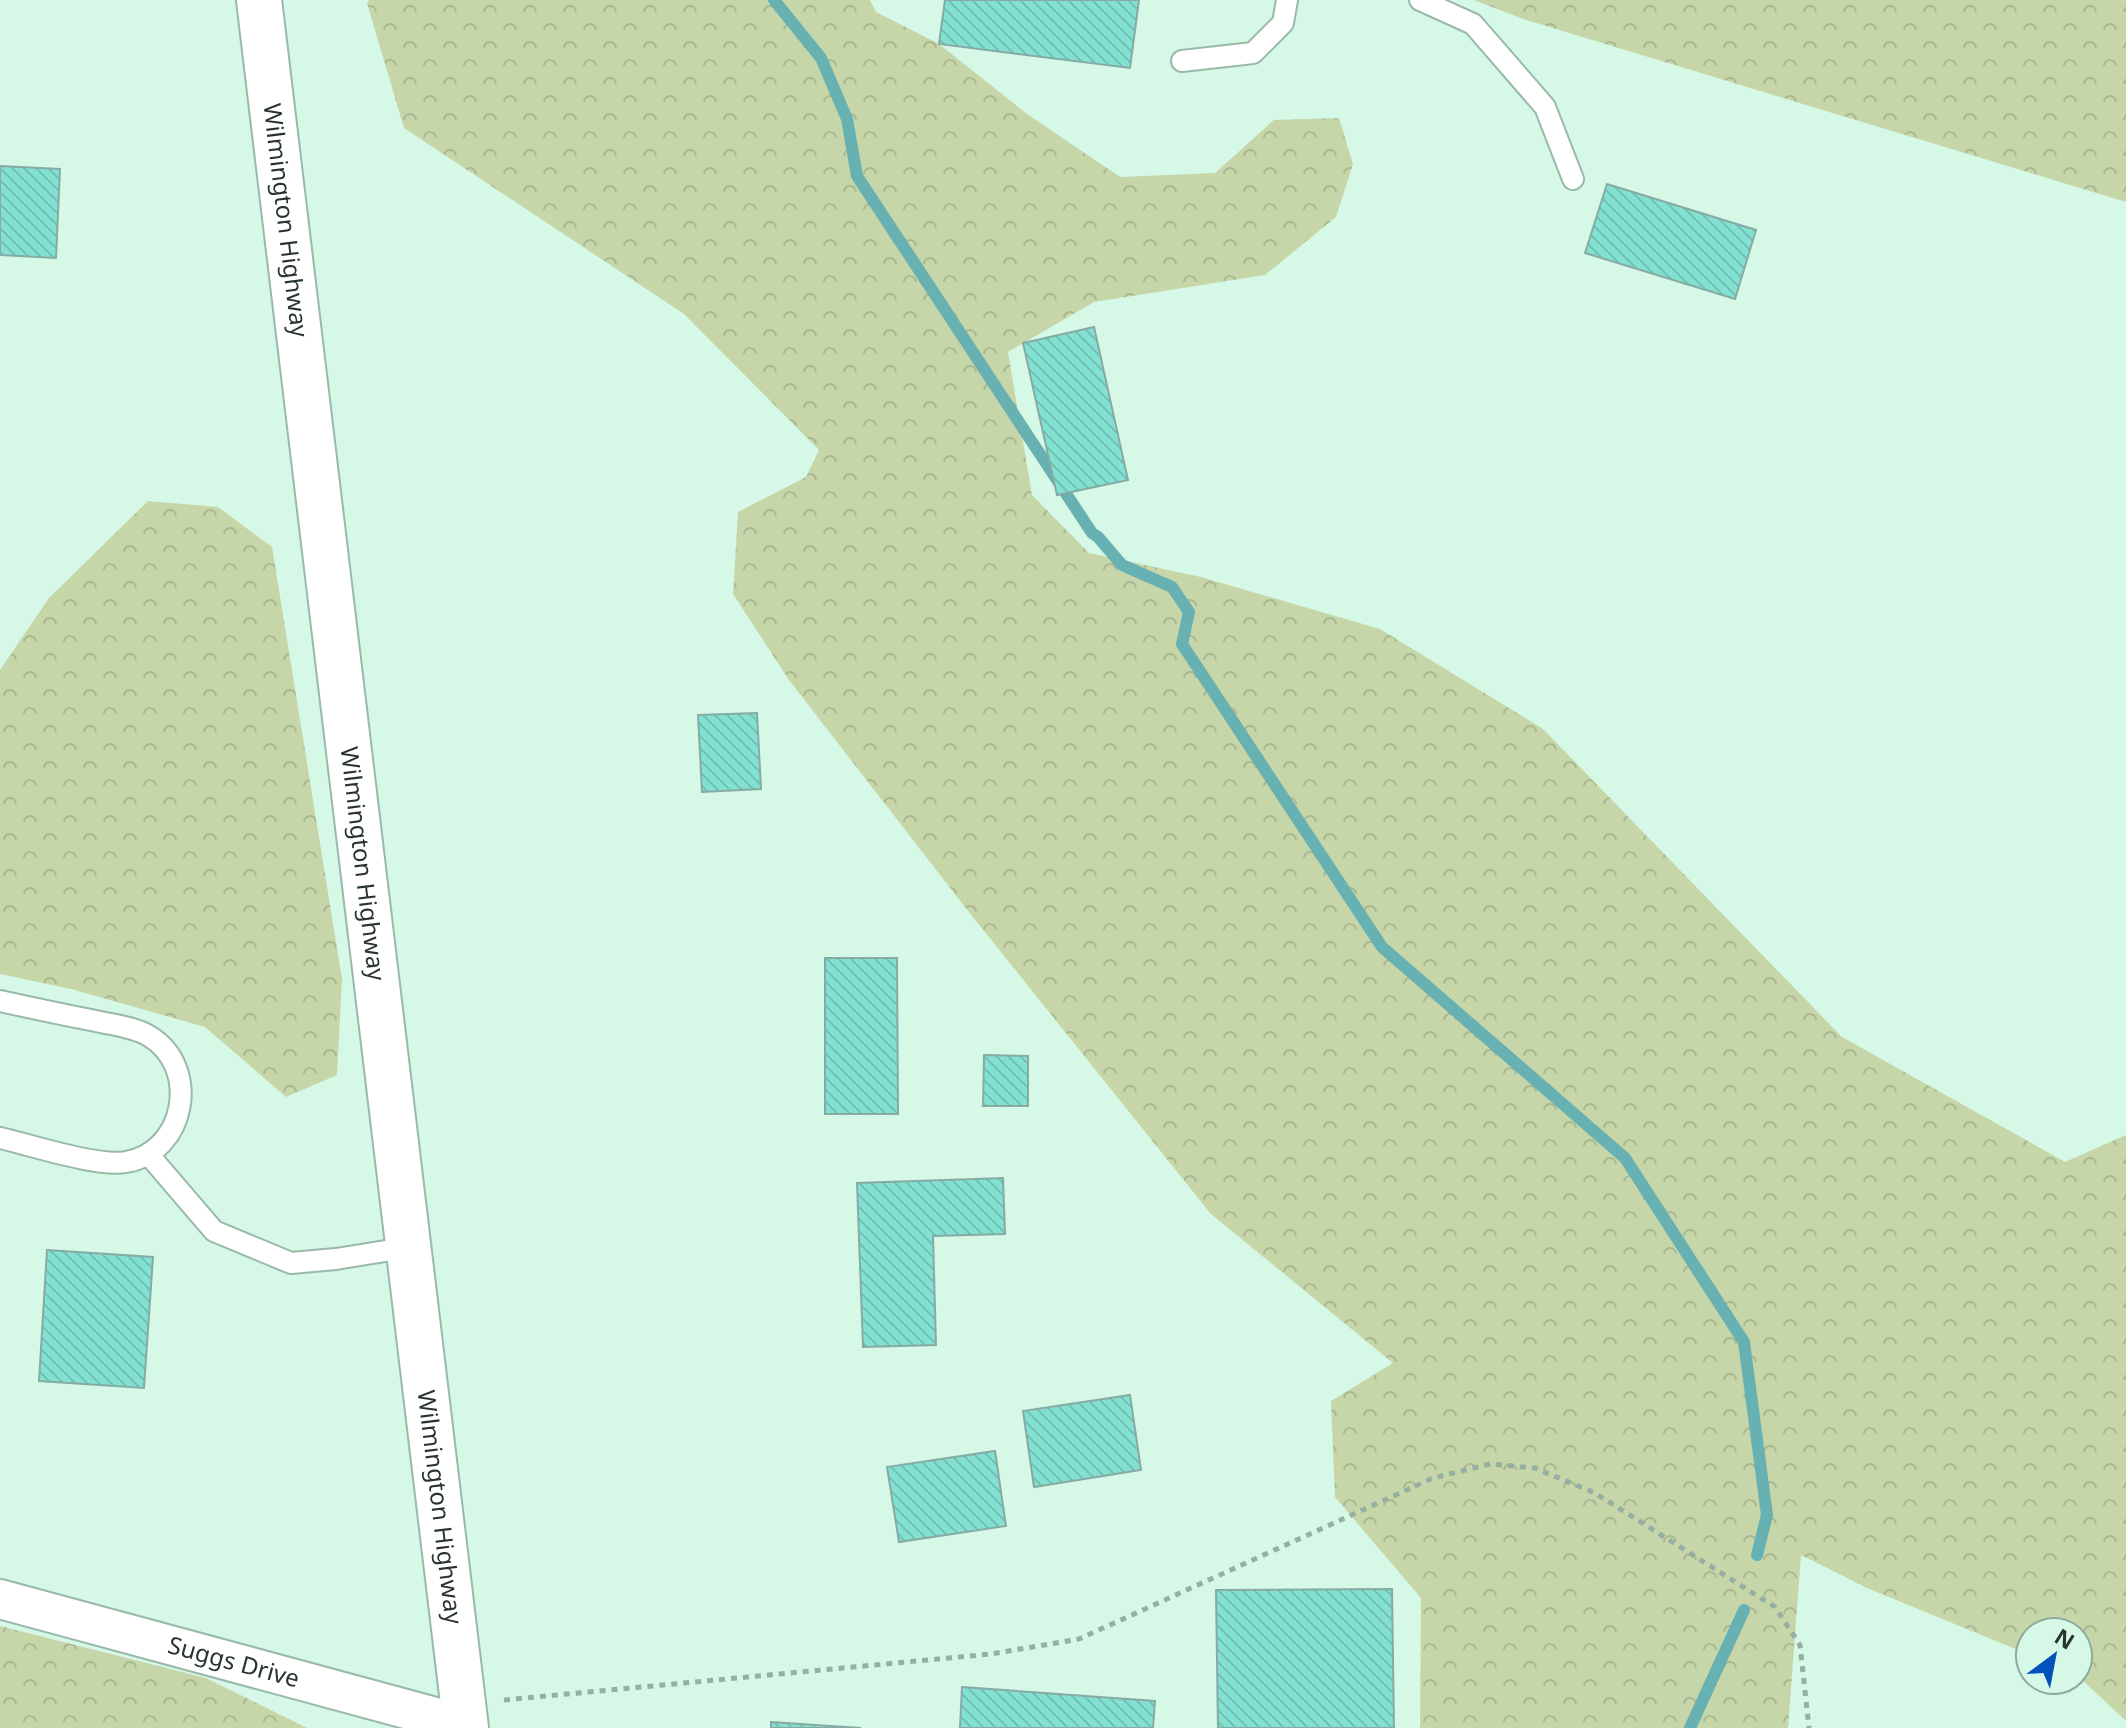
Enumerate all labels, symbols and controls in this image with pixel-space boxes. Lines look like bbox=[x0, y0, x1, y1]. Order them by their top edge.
street label: Wilmington Highway bbox=[257, 101, 317, 340]
street label: Wilmington Highway bbox=[334, 745, 394, 983]
street label: Wilmington Highway bbox=[411, 1388, 472, 1627]
north arrow bbox=[2014, 1616, 2094, 1696]
text: N bbox=[2050, 1621, 2081, 1656]
street label: Suggs Drive bbox=[165, 1627, 303, 1694]

